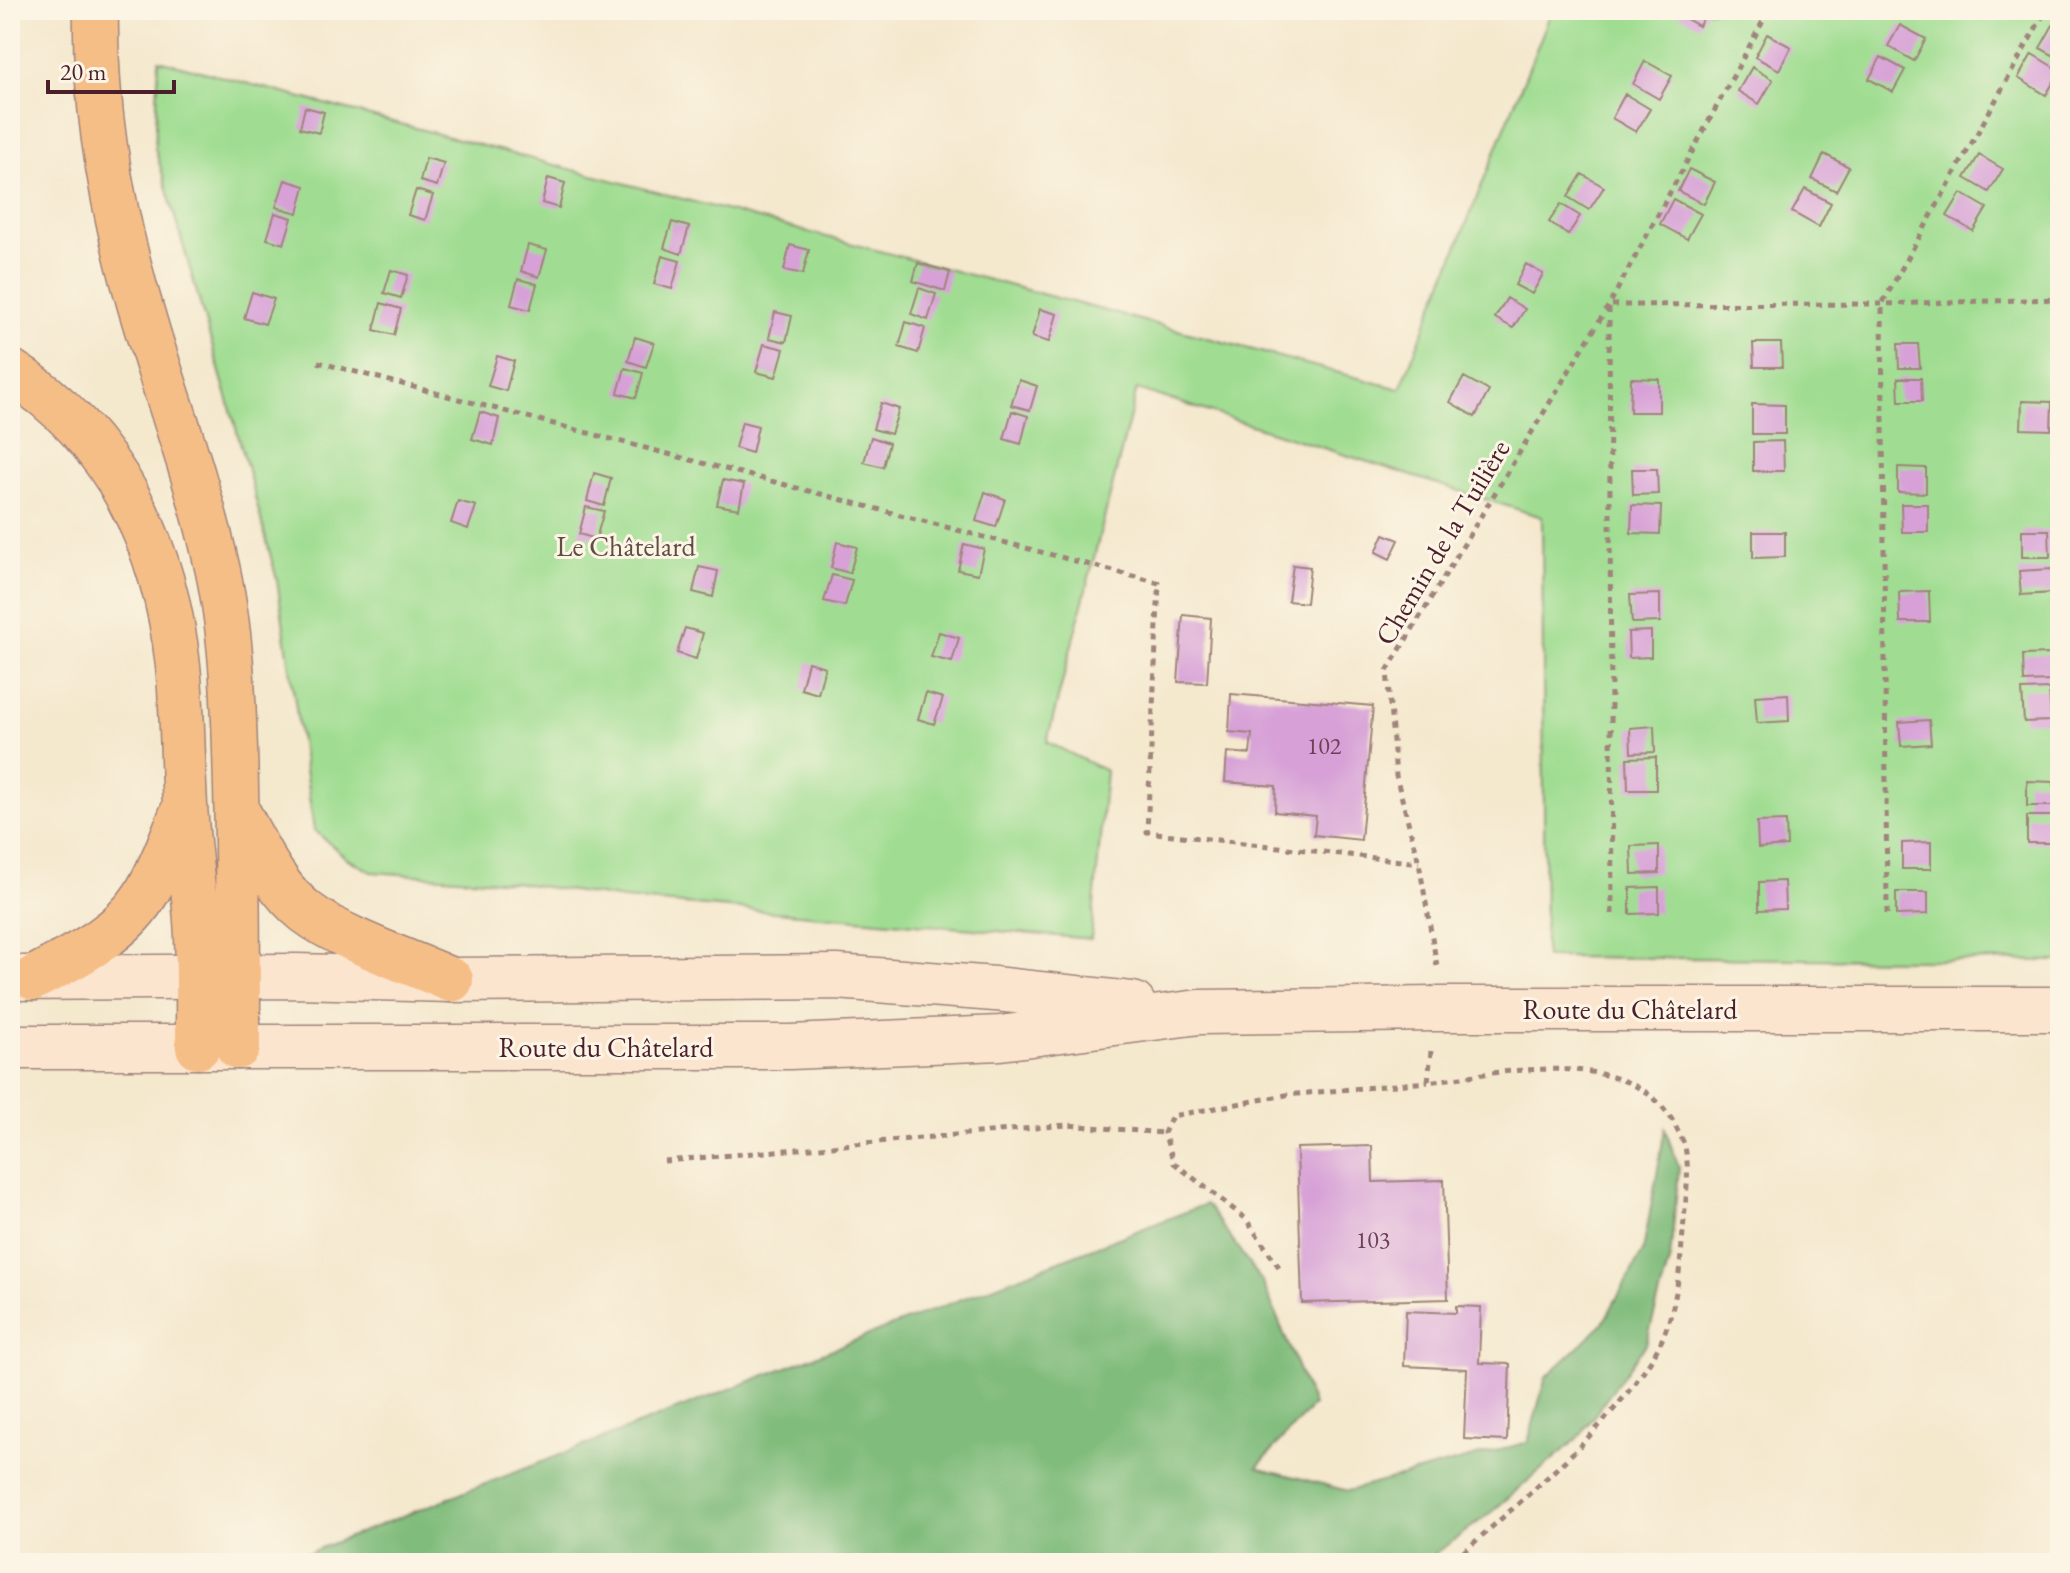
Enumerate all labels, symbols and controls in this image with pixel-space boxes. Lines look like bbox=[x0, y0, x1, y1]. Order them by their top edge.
scale bar bbox=[48, 44, 174, 94]
text: 20 m bbox=[60, 56, 107, 87]
street label: Chemin de la Tuilière bbox=[1366, 433, 1518, 651]
park label: Le Châtelard bbox=[556, 528, 697, 564]
house number: 102 bbox=[1307, 730, 1342, 761]
street label: Route du Châtelard bbox=[1522, 991, 1738, 1027]
street label: Route du Châtelard bbox=[498, 1029, 714, 1065]
house number: 103 bbox=[1356, 1224, 1390, 1255]

